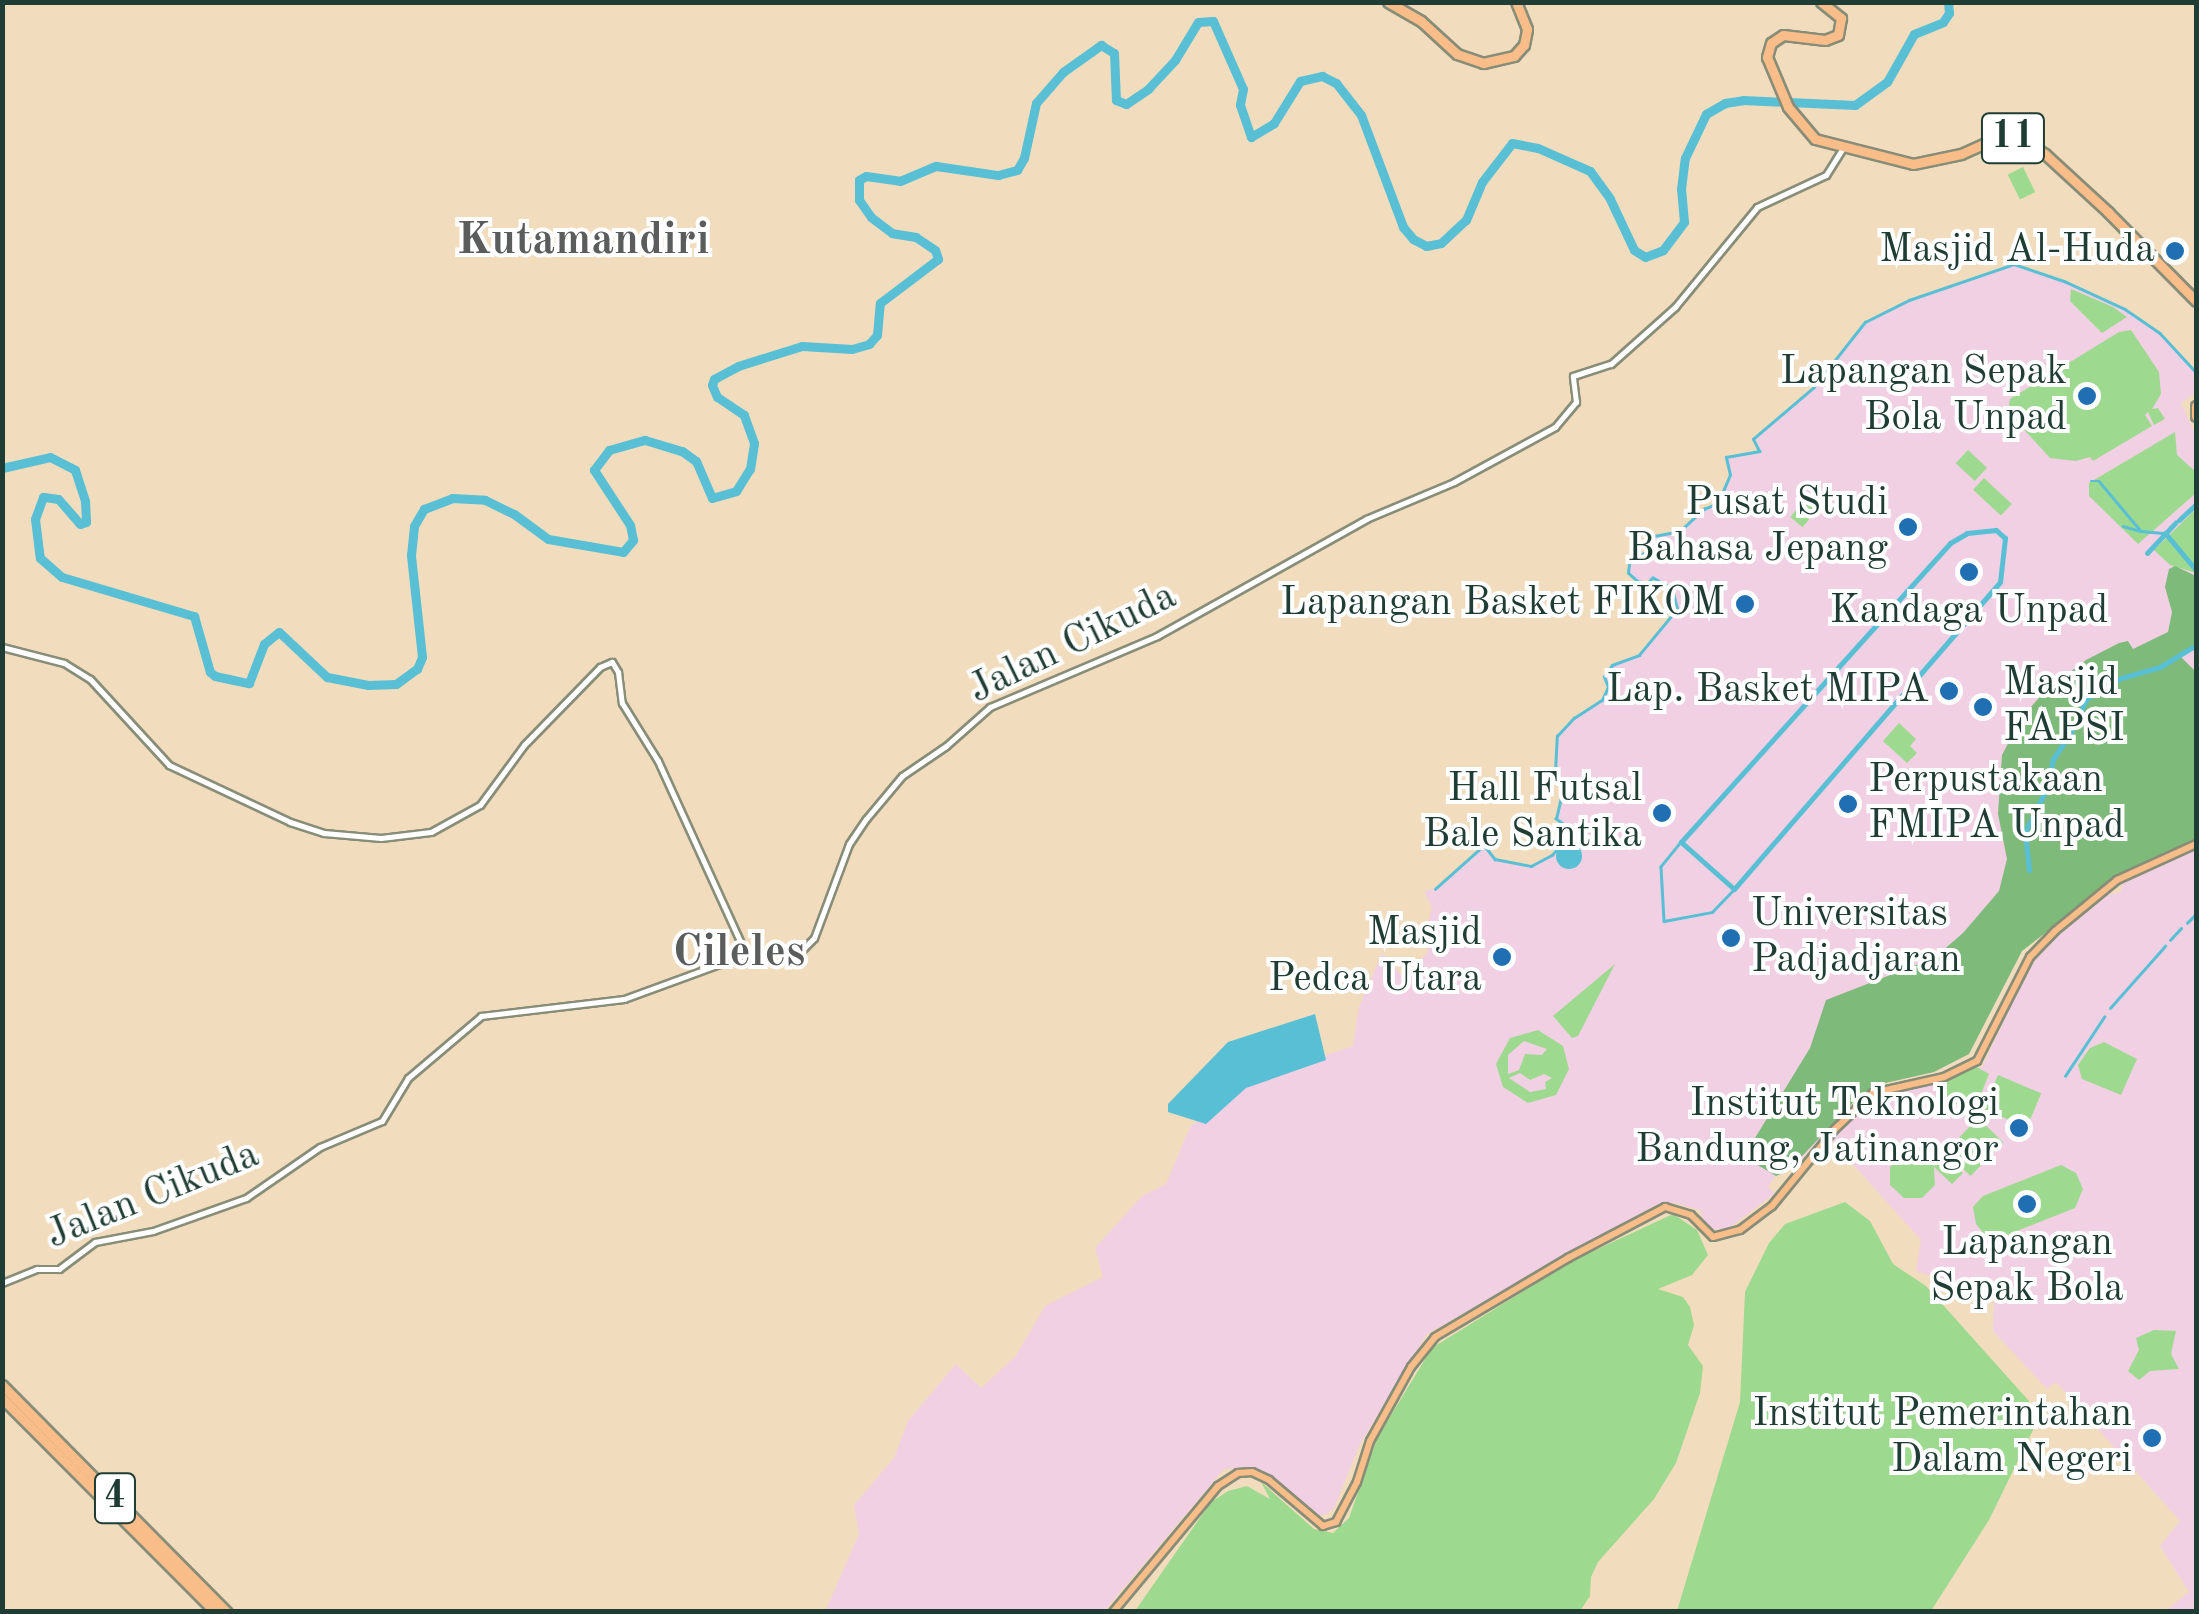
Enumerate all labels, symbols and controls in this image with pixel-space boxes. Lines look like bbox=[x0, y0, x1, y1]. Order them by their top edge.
road number: 11 bbox=[1980, 105, 2046, 171]
district label: Kutamandiri bbox=[457, 215, 709, 269]
place label: Masjid Al-Huda bbox=[1879, 227, 2155, 275]
marker: Masjid Al-Huda bbox=[2164, 240, 2186, 262]
place label: Lapangan Sepak Bola Unpad bbox=[1780, 349, 2067, 443]
marker: Lapangan Sepak Bola Unpad bbox=[2076, 385, 2098, 407]
place label: Pusat Studi Bahasa Jepang bbox=[1627, 480, 1888, 574]
marker: Pusat Studi Bahasa Jepang bbox=[1897, 516, 1919, 538]
marker: Kandaga Unpad bbox=[1958, 561, 1980, 583]
street label: Jalan Cikuda bbox=[961, 573, 1185, 715]
place label: Lapangan Basket FIKOM bbox=[1280, 580, 1725, 628]
place label: Kandaga Unpad bbox=[1830, 588, 2108, 636]
marker: Lapangan Basket FIKOM bbox=[1734, 593, 1756, 615]
place label: Masjid FAPSI bbox=[2003, 660, 2125, 754]
place label: Lap. Basket MIPA bbox=[1606, 667, 1929, 715]
marker: Lap. Basket MIPA bbox=[1938, 680, 1960, 702]
marker: Masjid FAPSI bbox=[1972, 696, 1994, 718]
place label: Perpustakaan FMIPA Unpad bbox=[1868, 757, 2125, 851]
place label: Hall Futsal Bale Santika bbox=[1423, 766, 1642, 860]
marker: Perpustakaan FMIPA Unpad bbox=[1837, 793, 1859, 815]
marker: Hall Futsal Bale Santika bbox=[1651, 802, 1673, 824]
place label: Universitas Padjadjaran bbox=[1751, 891, 1961, 985]
place label: Masjid Pedca Utara bbox=[1268, 910, 1482, 1004]
district label: Cileles bbox=[673, 927, 805, 981]
marker: Universitas Padjadjaran bbox=[1720, 927, 1742, 949]
marker: Masjid Pedca Utara bbox=[1491, 946, 1513, 968]
place label: Institut Teknologi Bandung, Jatinangor bbox=[1635, 1081, 1999, 1175]
marker: Institut Teknologi Bandung, Jatinangor bbox=[2008, 1117, 2030, 1139]
street label: Jalan Cikuda bbox=[40, 1132, 266, 1260]
marker: Lapangan Sepak Bola bbox=[2016, 1193, 2038, 1215]
place label: Lapangan Sepak Bola bbox=[1930, 1220, 2124, 1314]
place label: Institut Pemerintahan Dalam Negeri bbox=[1753, 1391, 2132, 1485]
marker: Institut Pemerintahan Dalam Negeri bbox=[2141, 1427, 2163, 1449]
road number: 4 bbox=[92, 1465, 138, 1531]

